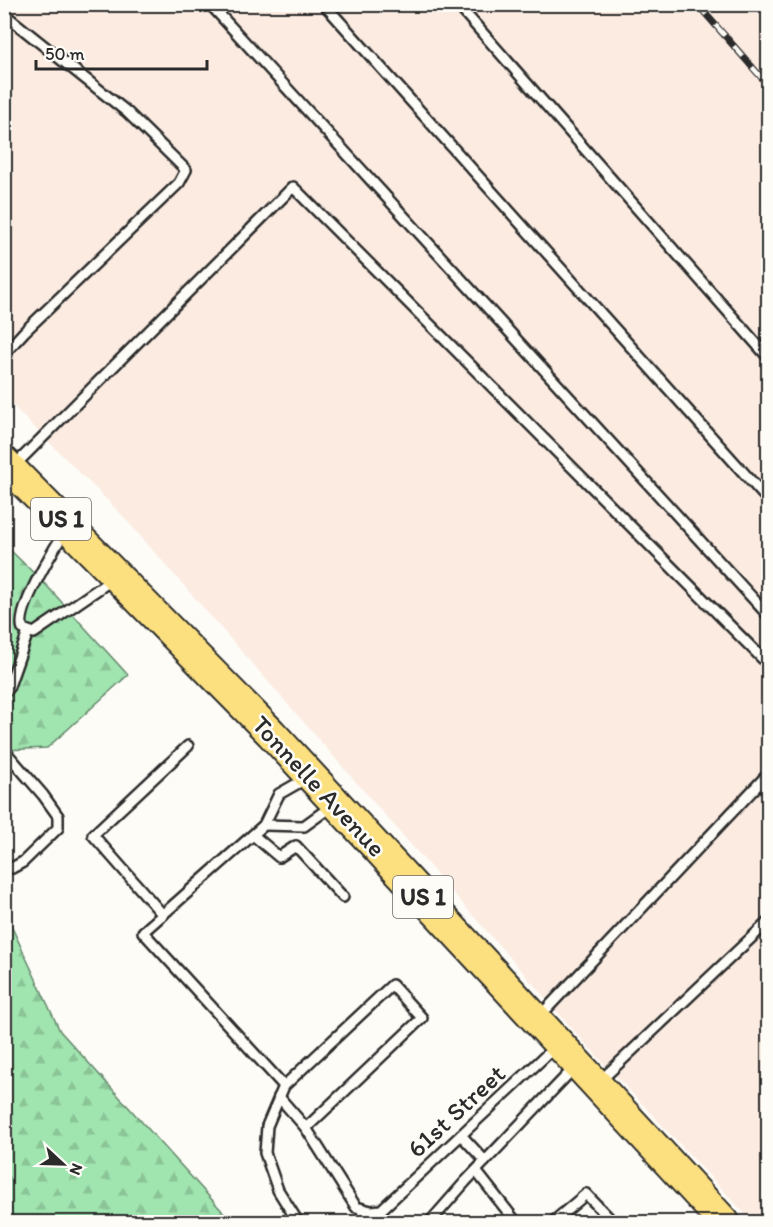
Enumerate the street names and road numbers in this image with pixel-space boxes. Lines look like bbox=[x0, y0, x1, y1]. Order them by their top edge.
road number: US 1 bbox=[31, 498, 91, 540]
street label: Tonnelle Avenue bbox=[245, 709, 393, 863]
road number: US 1 bbox=[393, 876, 453, 918]
street label: 61st Street bbox=[400, 1057, 512, 1164]

